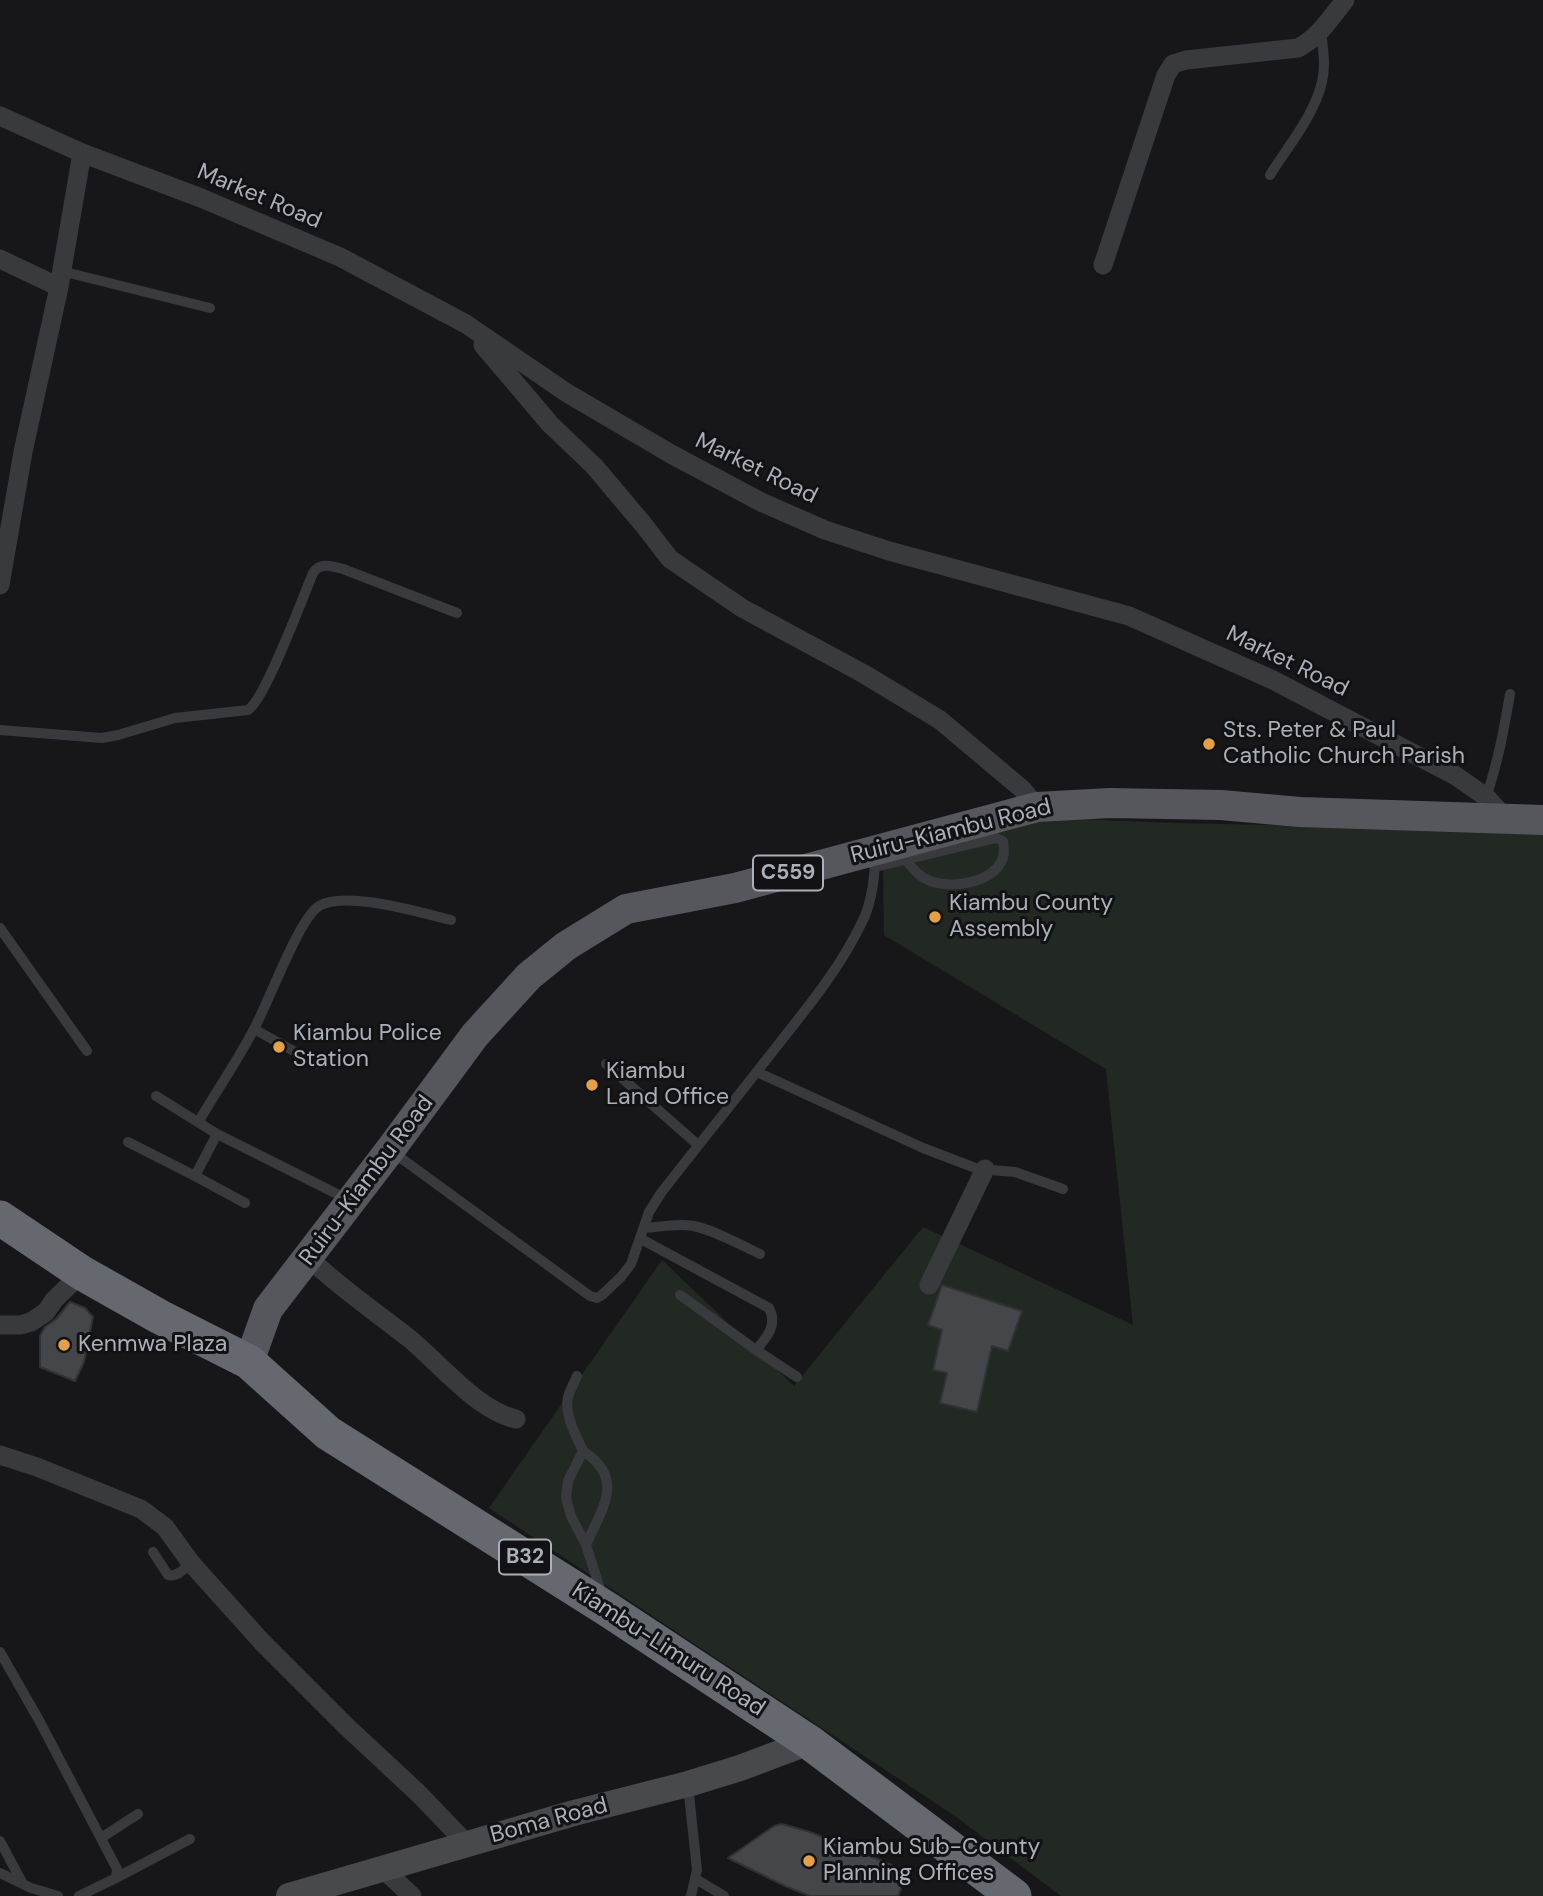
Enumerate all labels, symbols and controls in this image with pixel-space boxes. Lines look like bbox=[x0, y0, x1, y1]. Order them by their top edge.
street label: Market Road bbox=[193, 158, 325, 236]
street label: Market Road bbox=[690, 428, 822, 510]
street label: Market Road bbox=[1221, 621, 1353, 703]
place label: Sts. Peter & Paul Catholic Church Parish bbox=[1223, 717, 1465, 771]
marker: Sts. Peter & Paul Catholic Church Parish bbox=[1201, 736, 1217, 752]
street label: Ruiru-Kiambu Road bbox=[848, 794, 1054, 870]
road number: C559 bbox=[753, 856, 823, 890]
place label: Kiambu County Assembly bbox=[949, 890, 1113, 944]
marker: Kiambu County Assembly bbox=[927, 909, 943, 925]
place label: Kiambu Police Station bbox=[293, 1020, 442, 1074]
marker: Kiambu Police Station bbox=[271, 1039, 287, 1055]
place label: Kiambu Land Office bbox=[606, 1058, 729, 1112]
marker: Kiambu Land Office bbox=[584, 1077, 600, 1093]
street label: Ruiru-Kiambu Road bbox=[294, 1091, 440, 1271]
place label: Kenmwa Plaza bbox=[78, 1331, 227, 1359]
marker: Kenmwa Plaza bbox=[56, 1337, 72, 1353]
road number: B32 bbox=[499, 1540, 551, 1574]
street label: Kiambu-Limuru Road bbox=[566, 1577, 770, 1723]
street label: Boma Road bbox=[487, 1792, 611, 1850]
place label: Kiambu Sub-County Planning Offices bbox=[823, 1834, 1040, 1888]
marker: Kiambu Sub-County Planning Offices bbox=[801, 1853, 817, 1869]

